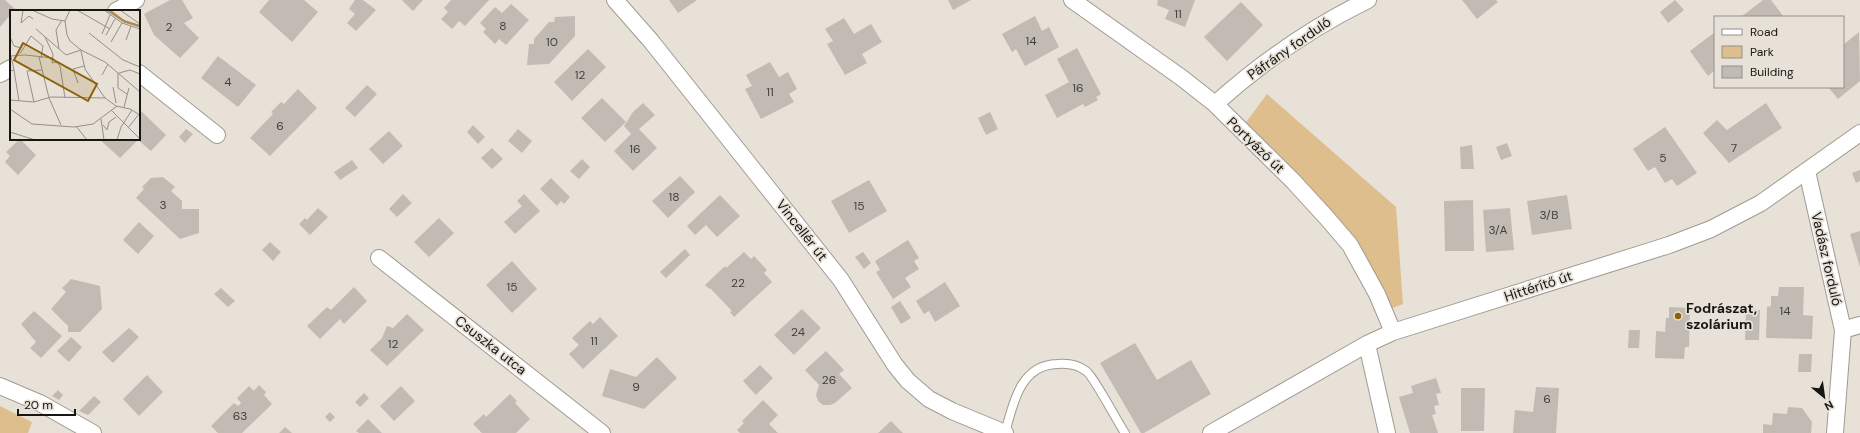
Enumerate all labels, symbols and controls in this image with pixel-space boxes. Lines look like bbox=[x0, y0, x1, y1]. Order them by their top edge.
house number: 11 bbox=[1174, 6, 1182, 22]
inset map bbox=[10, 10, 140, 140]
street label: Páfrány forduló bbox=[1244, 12, 1334, 84]
legend bbox=[1714, 16, 1844, 88]
house number: 8 bbox=[499, 18, 507, 34]
house number: 2 bbox=[166, 19, 173, 35]
text: Road bbox=[1750, 24, 1778, 40]
house number: 14 bbox=[1025, 33, 1037, 49]
house number: 10 bbox=[546, 34, 558, 50]
text: Park bbox=[1750, 44, 1774, 60]
text: Building bbox=[1750, 64, 1794, 80]
house number: 12 bbox=[575, 67, 585, 83]
house number: 4 bbox=[224, 74, 232, 90]
house number: 16 bbox=[1072, 80, 1084, 96]
house number: 11 bbox=[766, 84, 774, 100]
street label: Portyázó út bbox=[1223, 113, 1289, 177]
house number: 6 bbox=[276, 118, 284, 134]
house number: 7 bbox=[1731, 140, 1737, 156]
house number: 16 bbox=[629, 141, 641, 157]
house number: 5 bbox=[1659, 150, 1667, 166]
house number: 18 bbox=[668, 189, 680, 205]
street label: Vincellér út bbox=[772, 196, 832, 264]
house number: 3 bbox=[159, 197, 167, 213]
house number: 15 bbox=[853, 198, 865, 214]
house number: 3/B bbox=[1539, 207, 1559, 223]
street label: Vadász forduló bbox=[1807, 210, 1847, 308]
house number: 3/A bbox=[1488, 222, 1508, 238]
street label: Hittérítő út bbox=[1502, 267, 1574, 305]
house number: 22 bbox=[731, 275, 745, 291]
house number: 15 bbox=[506, 279, 518, 295]
place label: Fodrászat, szolárium bbox=[1686, 299, 1757, 333]
house number: 14 bbox=[1779, 303, 1791, 319]
street label: Csuszka utca bbox=[452, 311, 530, 379]
marker: Fodrászat, szolárium bbox=[1673, 311, 1683, 321]
house number: 24 bbox=[791, 324, 805, 340]
house number: 11 bbox=[590, 333, 598, 349]
house number: 12 bbox=[388, 336, 398, 352]
house number: 26 bbox=[822, 372, 836, 388]
north arrow bbox=[1804, 377, 1844, 417]
house number: 9 bbox=[632, 379, 640, 395]
scale bar bbox=[18, 391, 75, 417]
house number: 6 bbox=[1543, 391, 1551, 407]
text: 20 m bbox=[24, 397, 53, 413]
text: N bbox=[1822, 398, 1836, 414]
house number: 63 bbox=[233, 408, 247, 424]

